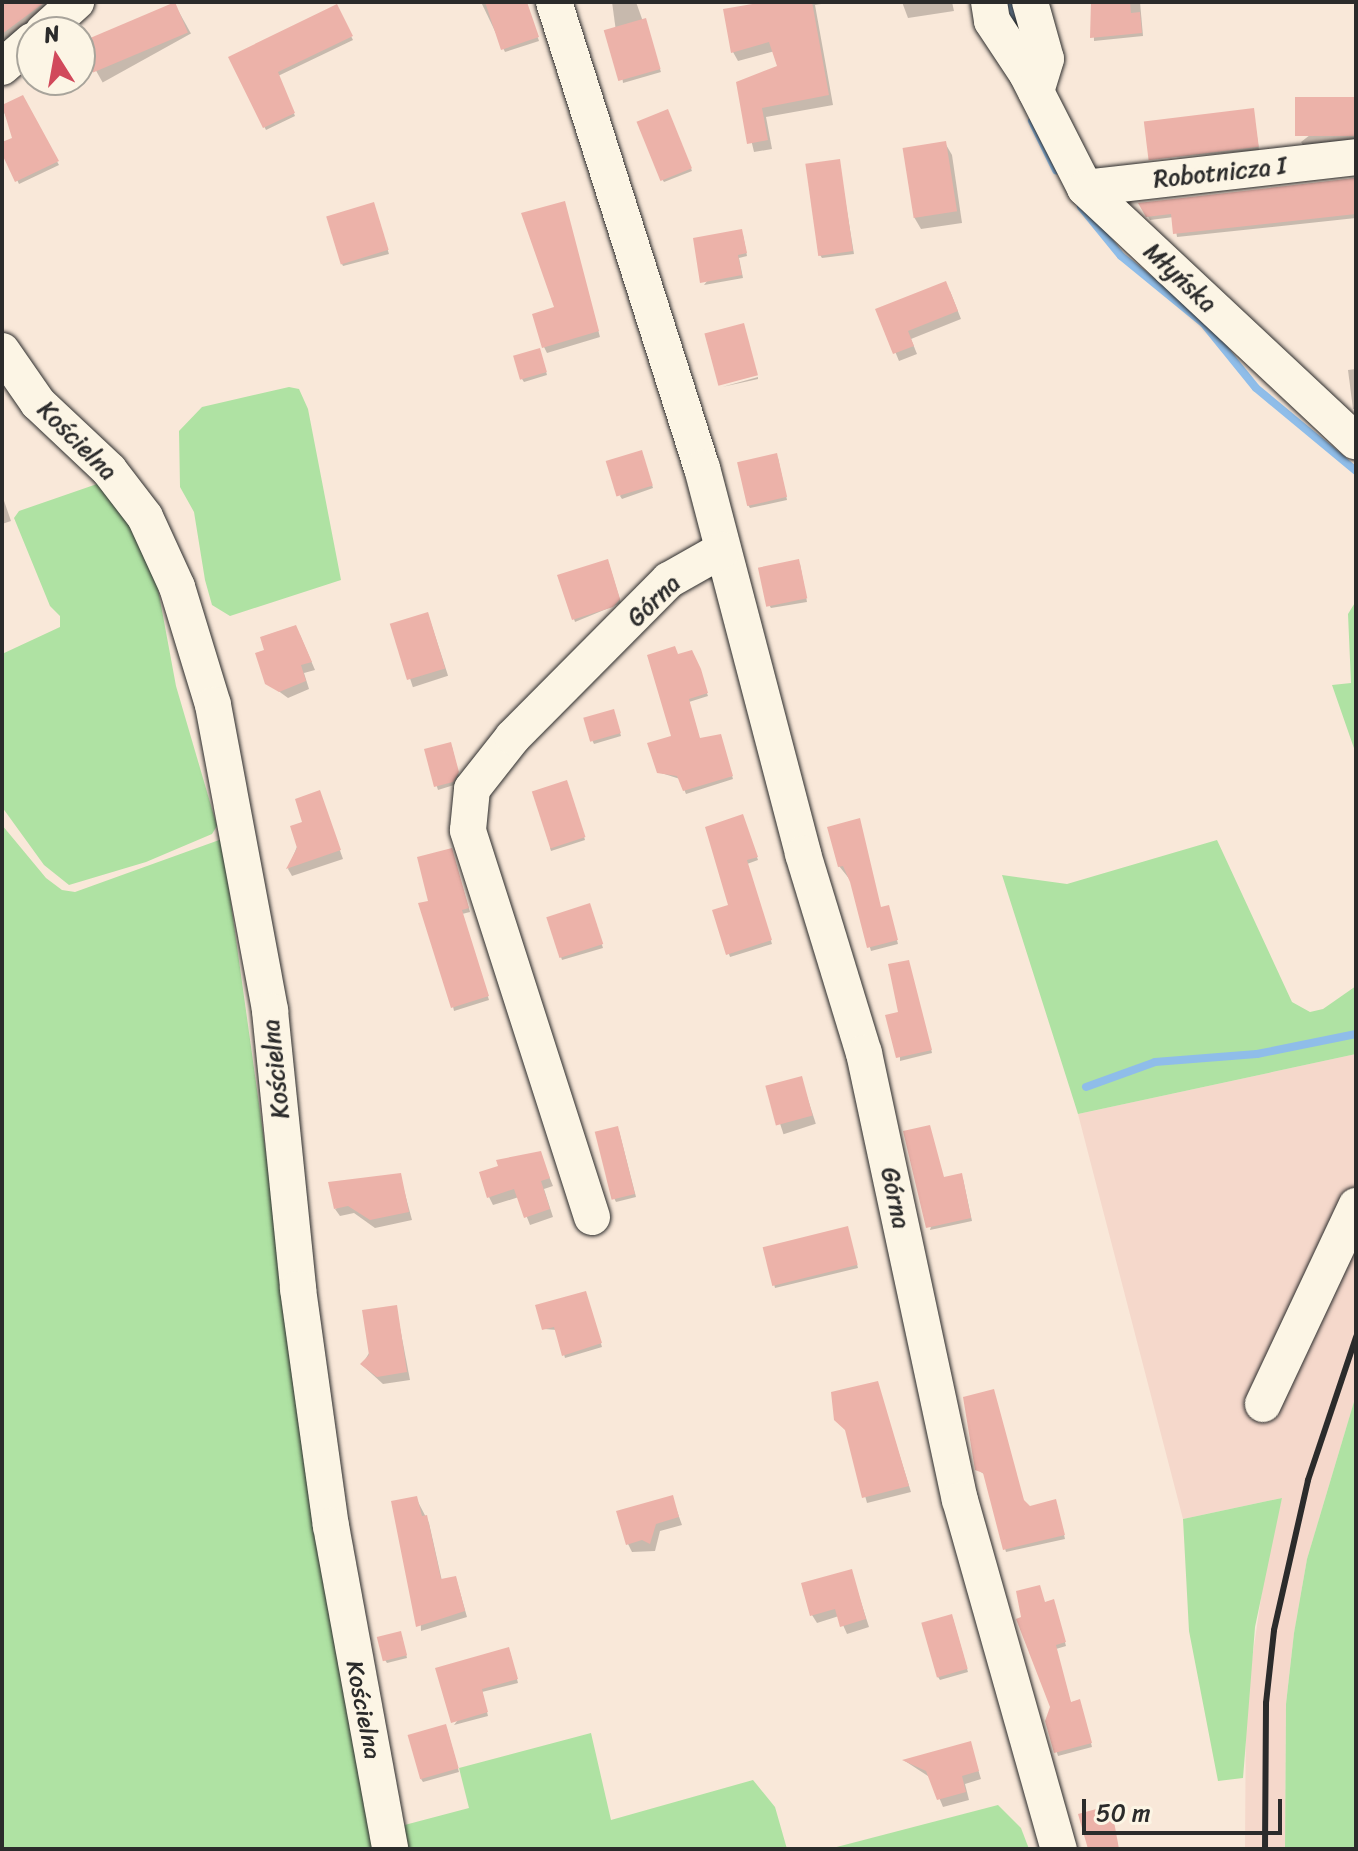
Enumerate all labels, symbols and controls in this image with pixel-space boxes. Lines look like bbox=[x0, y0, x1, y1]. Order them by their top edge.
text: N bbox=[41, 13, 63, 55]
north arrow bbox=[16, 16, 96, 96]
street label: Robotnicza I bbox=[1152, 152, 1288, 194]
street label: Młyńska bbox=[1138, 237, 1222, 319]
street label: Kościelna bbox=[31, 395, 123, 487]
street label: Górna bbox=[622, 569, 686, 633]
street label: Kościelna bbox=[256, 1018, 296, 1120]
street label: Górna bbox=[874, 1165, 916, 1231]
street label: Kościelna bbox=[339, 1658, 387, 1762]
scale bar bbox=[1086, 1783, 1286, 1833]
text: 50 m bbox=[1096, 1792, 1151, 1834]

